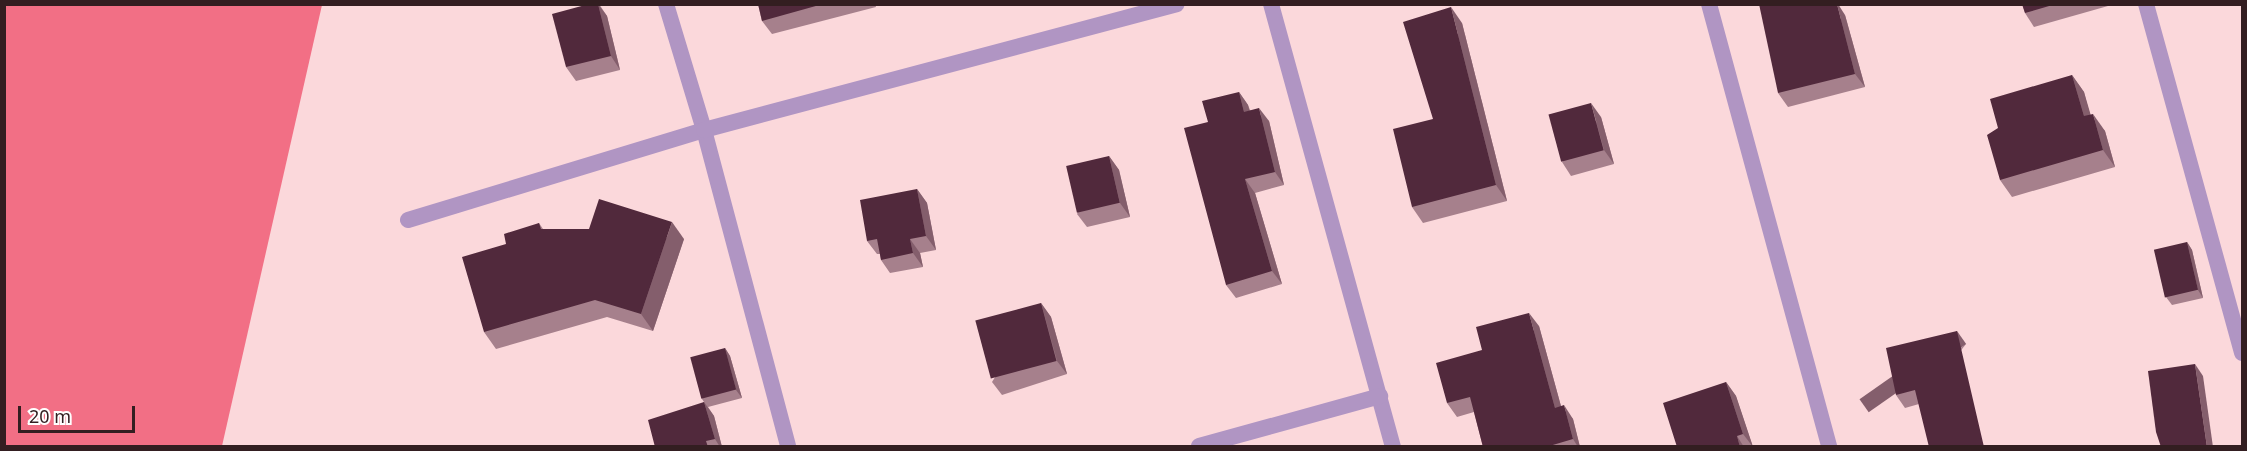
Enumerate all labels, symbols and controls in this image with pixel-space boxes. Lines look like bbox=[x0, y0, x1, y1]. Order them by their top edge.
scale bar bbox=[21, 394, 138, 432]
text: 20 m bbox=[29, 404, 71, 428]

